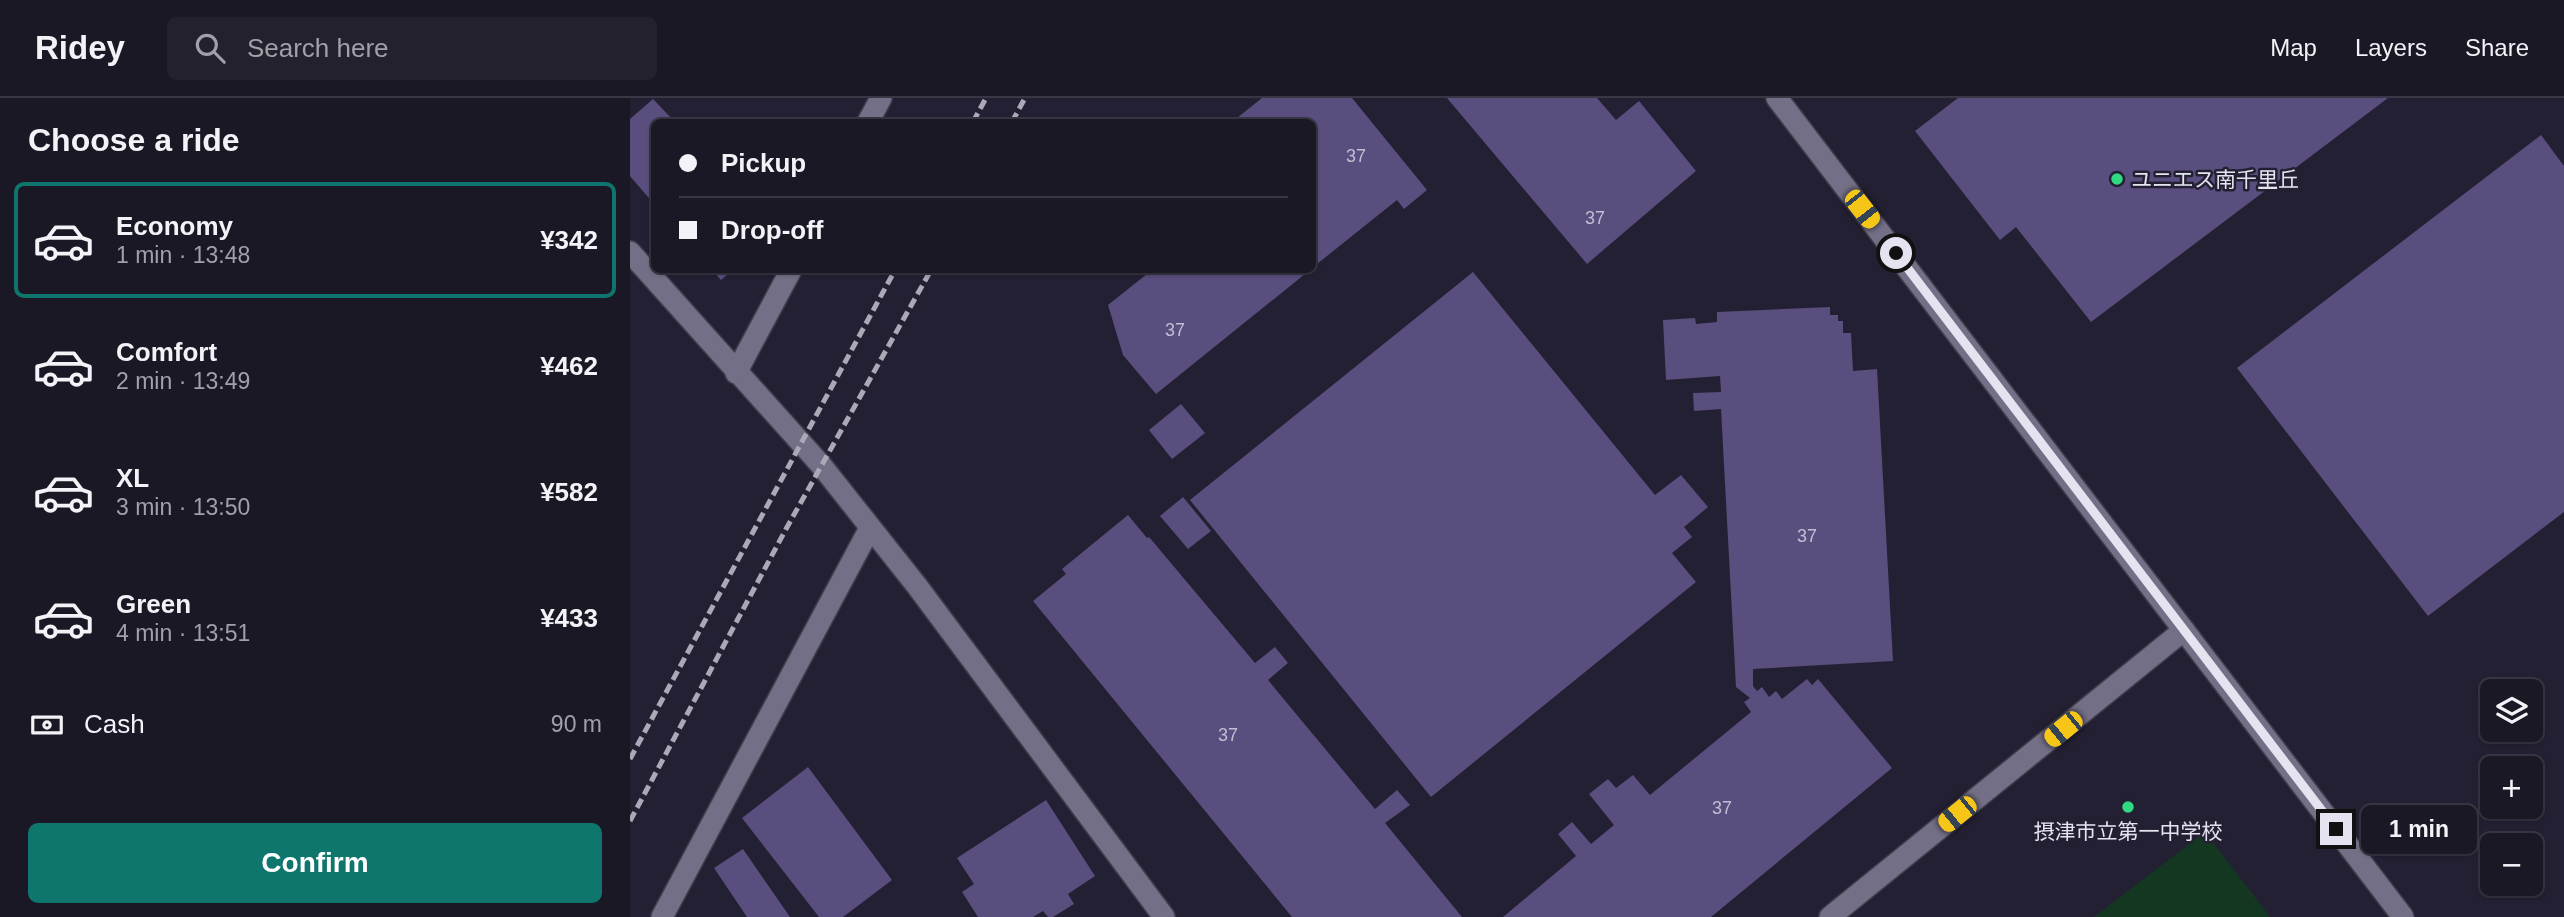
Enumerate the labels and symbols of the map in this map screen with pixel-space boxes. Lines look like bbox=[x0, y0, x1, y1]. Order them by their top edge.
house number: 37 bbox=[1346, 146, 1366, 166]
place label: ユニエス南千里丘 bbox=[2131, 168, 2299, 191]
marker: ユニエス南千里丘 bbox=[2109, 171, 2125, 187]
car bbox=[1841, 186, 1884, 232]
house number: 37 bbox=[1585, 208, 1605, 228]
route start bbox=[1880, 237, 1912, 269]
house number: 37 bbox=[1165, 320, 1185, 340]
house number: 37 bbox=[1797, 526, 1817, 546]
car bbox=[2041, 708, 2086, 750]
house number: 37 bbox=[1218, 725, 1238, 745]
car bbox=[1935, 793, 1980, 835]
house number: 37 bbox=[1712, 798, 1732, 818]
marker: 摂津市立第一中学校 bbox=[2120, 799, 2136, 815]
callout: 1 min bbox=[2360, 804, 2476, 854]
route end bbox=[2320, 813, 2352, 845]
place label: 摂津市立第一中学校 bbox=[2034, 820, 2223, 843]

